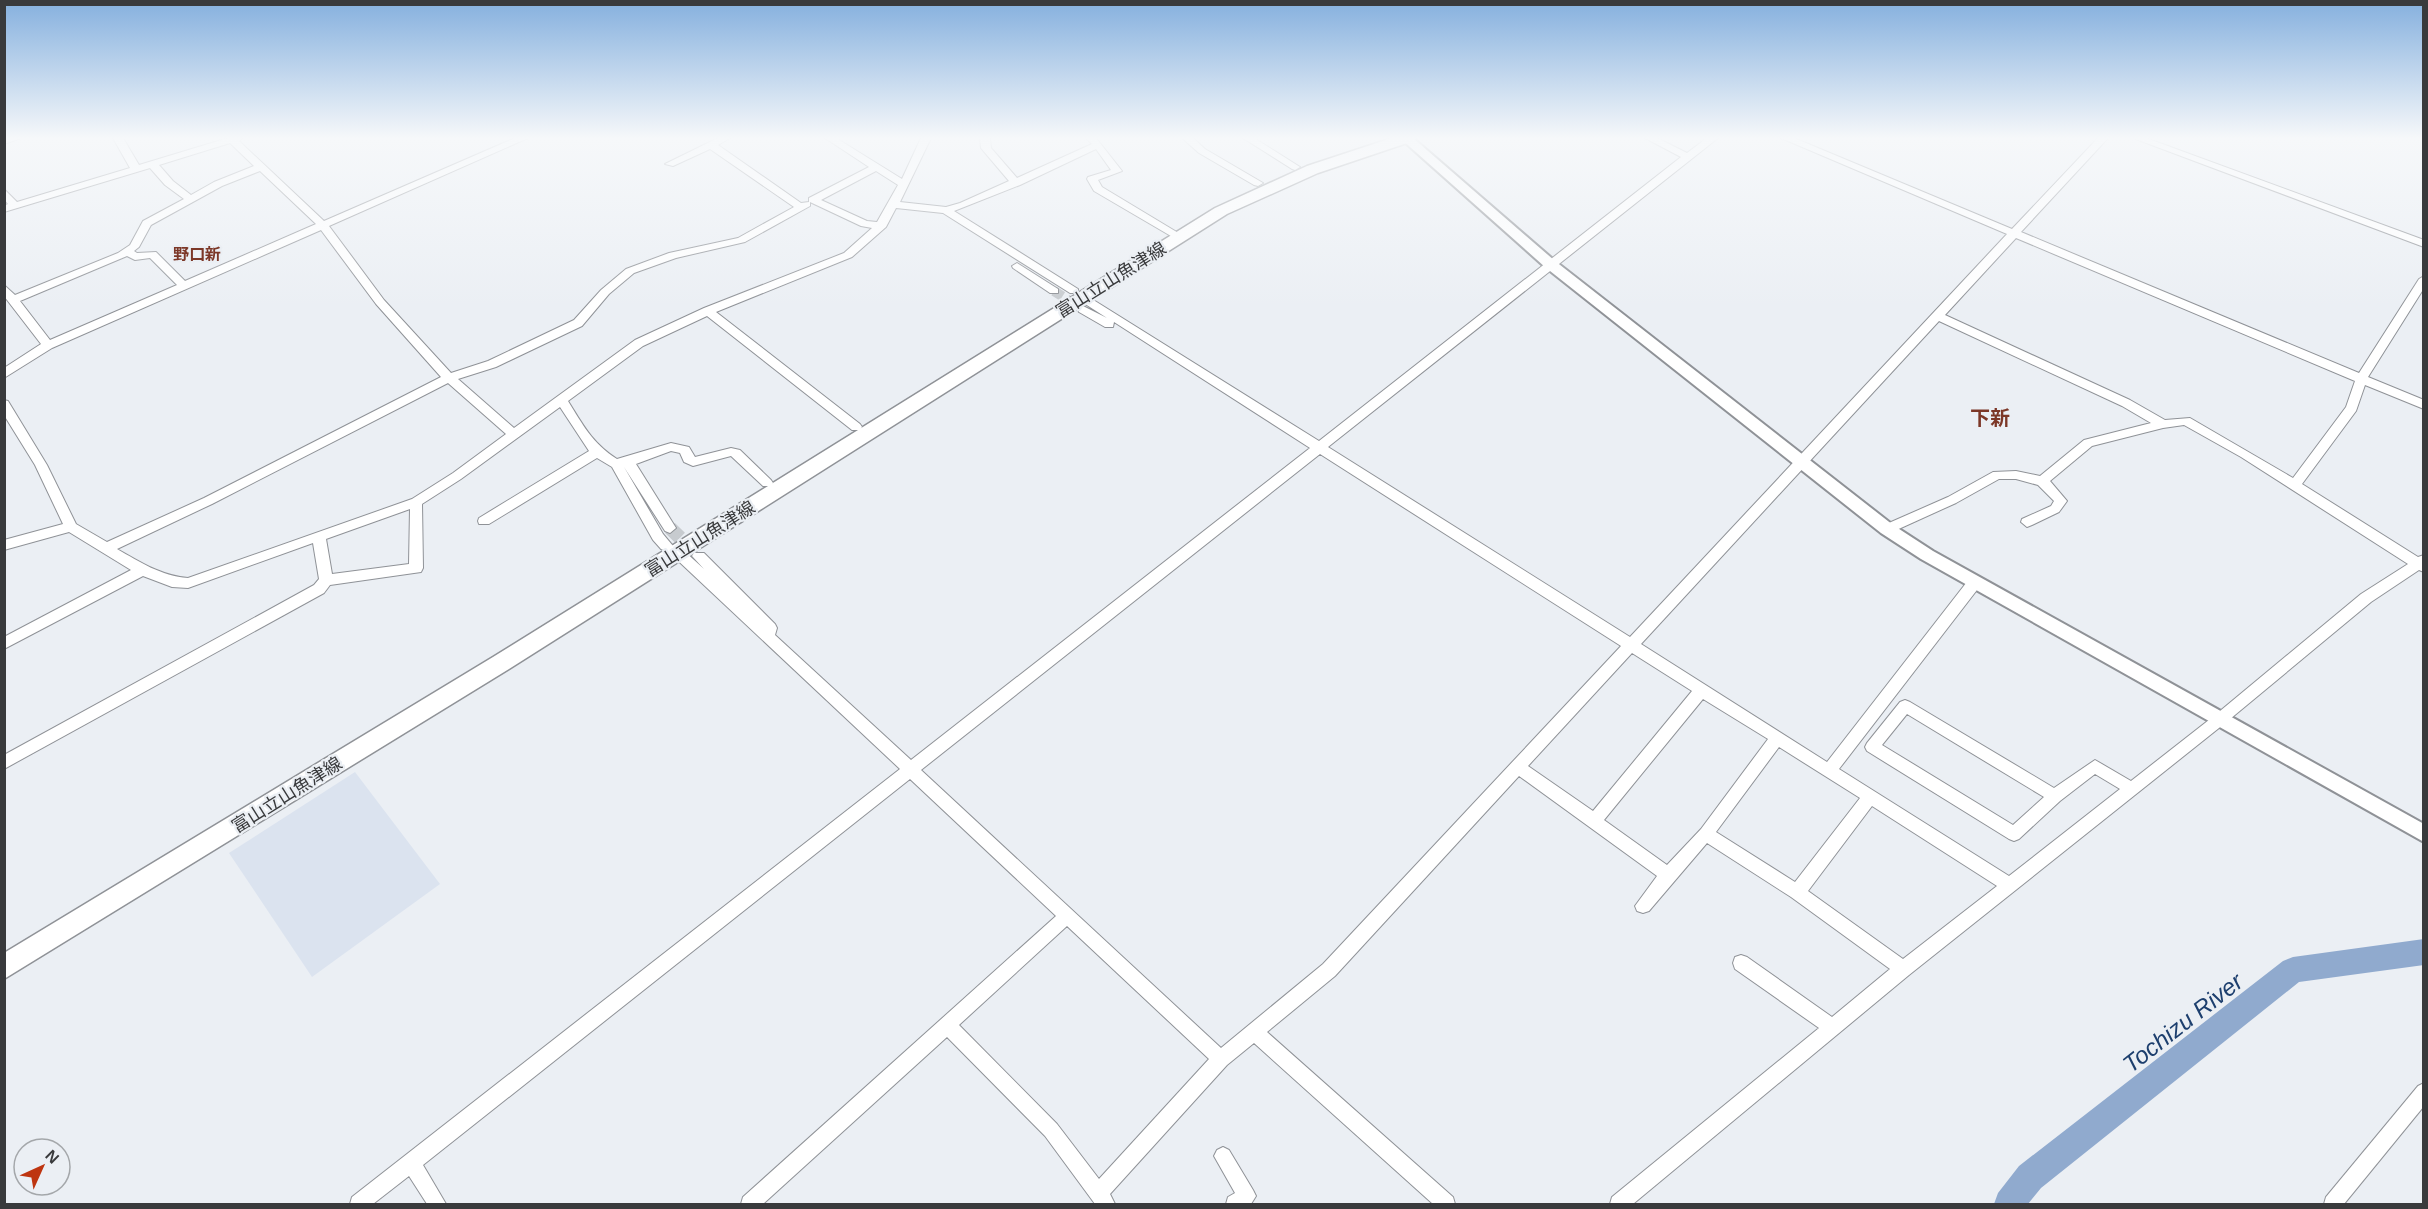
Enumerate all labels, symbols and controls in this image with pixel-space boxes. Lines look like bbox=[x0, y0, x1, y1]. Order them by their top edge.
street label: 富山立山魚津線 bbox=[1052, 238, 1170, 322]
district label: 野口新 bbox=[173, 246, 221, 263]
district label: 下新 bbox=[1970, 407, 2010, 429]
street label: 富山立山魚津線 bbox=[641, 497, 759, 581]
street label: 富山立山魚津線 bbox=[228, 753, 346, 837]
water label: Tochizu River bbox=[2117, 967, 2249, 1078]
north arrow bbox=[12, 1137, 72, 1197]
text: N bbox=[42, 1147, 62, 1167]

